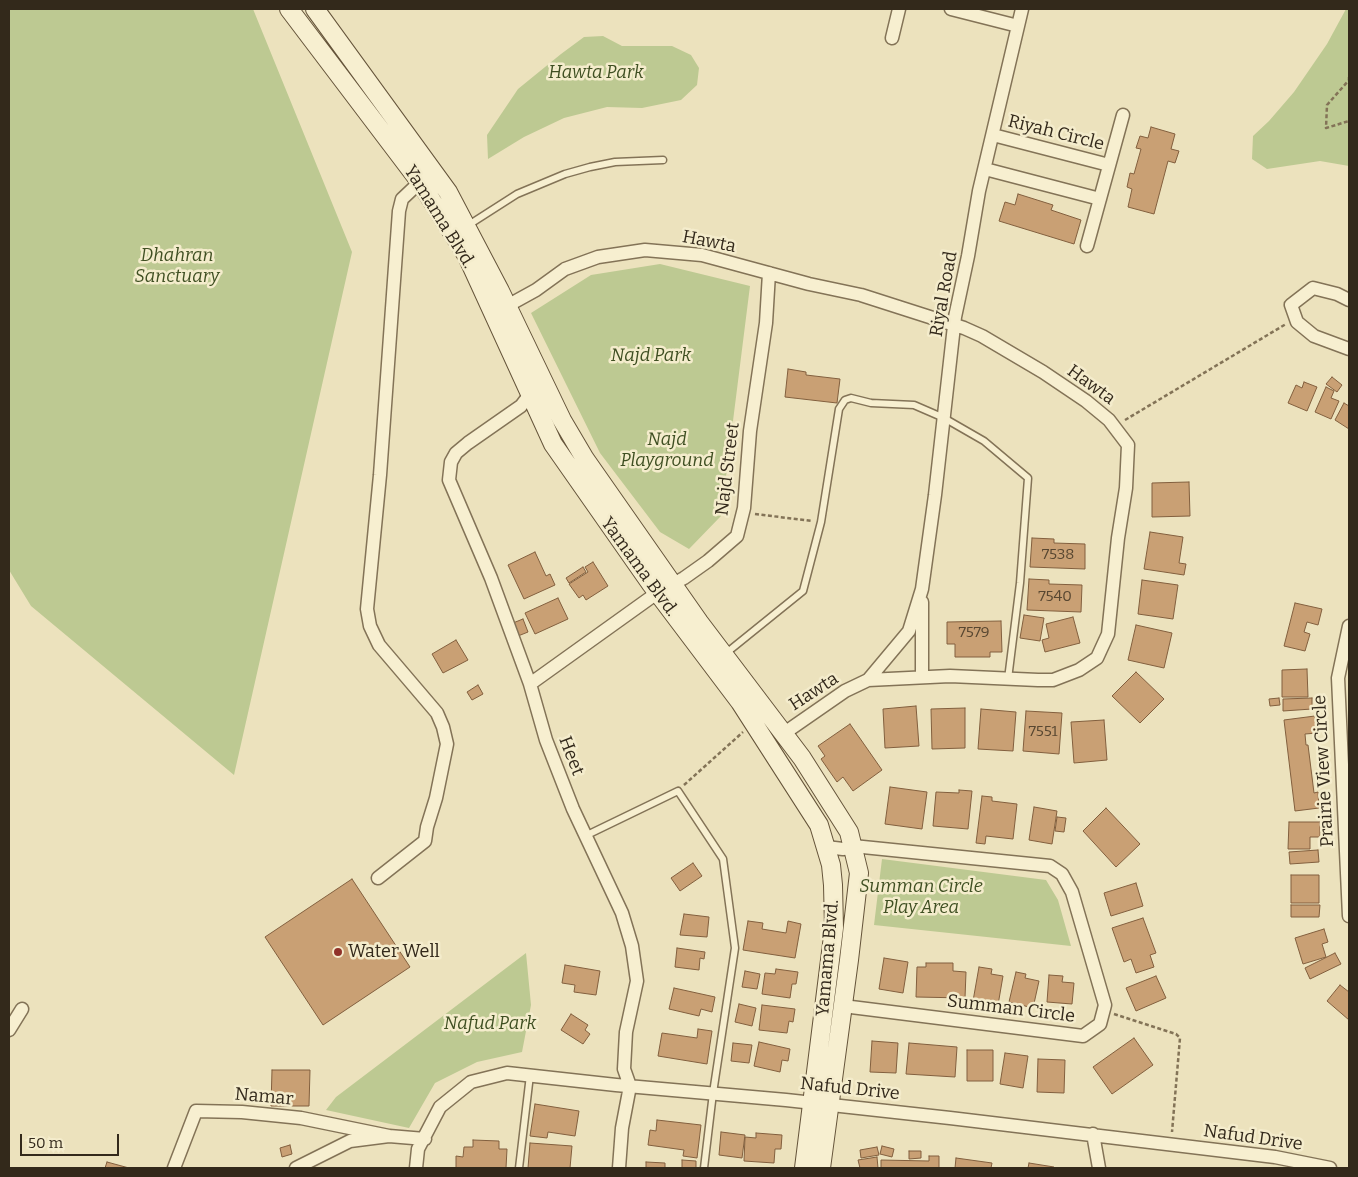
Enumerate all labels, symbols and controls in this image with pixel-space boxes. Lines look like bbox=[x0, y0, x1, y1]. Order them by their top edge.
park label: Hawta Park bbox=[548, 62, 644, 84]
street label: Riyah Circle bbox=[1006, 111, 1106, 155]
street label: Yamama Blvd. bbox=[399, 162, 479, 272]
street label: Hawta bbox=[680, 226, 738, 258]
park label: Dhahran Sanctuary bbox=[135, 245, 219, 288]
street label: Riyal Road bbox=[926, 249, 962, 339]
park label: Najd Park bbox=[611, 345, 691, 367]
street label: Hawta bbox=[1063, 360, 1119, 410]
street label: Najd Street bbox=[712, 421, 744, 517]
park label: Najd Playground bbox=[620, 429, 714, 472]
street label: Yamama Blvd. bbox=[596, 513, 682, 621]
house number: 7538 bbox=[1042, 546, 1074, 564]
house number: 7540 bbox=[1038, 588, 1072, 606]
house number: 7579 bbox=[958, 624, 990, 642]
street label: Hawta bbox=[785, 668, 843, 716]
street label: Prairie View Circle bbox=[1309, 694, 1339, 848]
house number: 7551 bbox=[1028, 723, 1058, 741]
street label: Heet bbox=[554, 733, 588, 779]
park label: Summan Circle Play Area bbox=[859, 876, 983, 919]
street label: Yamama Blvd. bbox=[812, 899, 844, 1017]
place label: Water Well bbox=[348, 941, 440, 963]
marker: Water Well bbox=[332, 946, 344, 958]
street label: Summan Circle bbox=[946, 990, 1076, 1028]
park label: Nafud Park bbox=[444, 1013, 536, 1035]
street label: Nafud Drive bbox=[799, 1073, 901, 1105]
street label: Namar bbox=[234, 1084, 294, 1110]
street label: Nafud Drive bbox=[1202, 1120, 1304, 1156]
scale bar bbox=[22, 1124, 121, 1156]
text: 50 m bbox=[28, 1134, 63, 1152]

